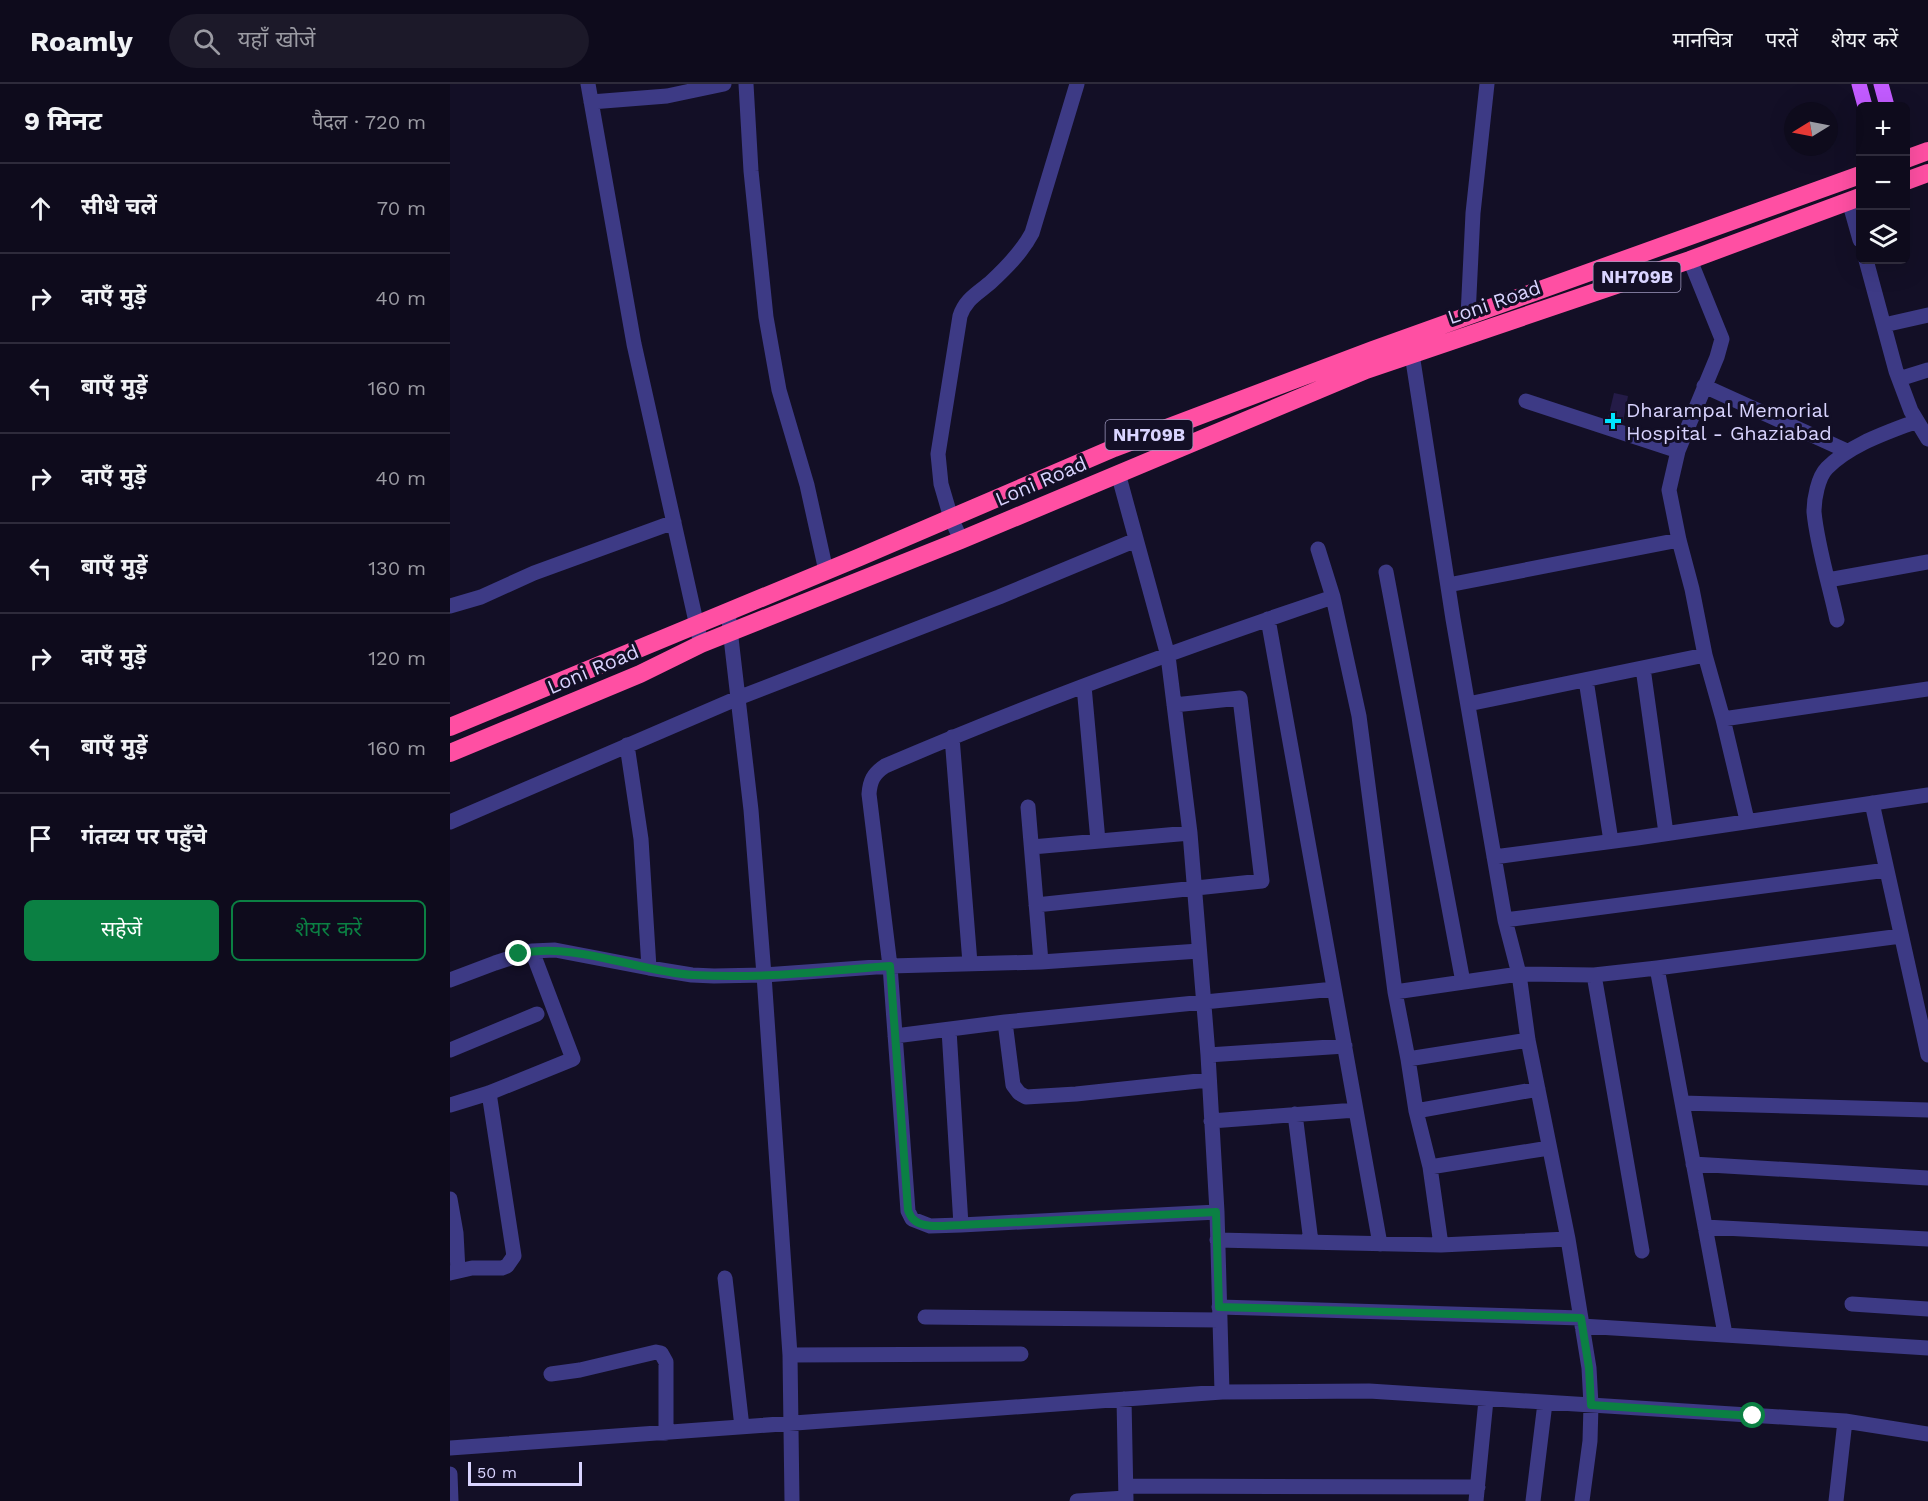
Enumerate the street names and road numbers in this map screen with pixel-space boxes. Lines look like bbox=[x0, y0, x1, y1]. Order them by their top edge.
road number: NH709B bbox=[1594, 262, 1680, 292]
street label: Loni Road bbox=[1444, 275, 1544, 329]
road number: NH709B bbox=[1106, 420, 1192, 450]
street label: Loni Road bbox=[992, 451, 1090, 511]
street label: Loni Road bbox=[544, 639, 642, 699]

